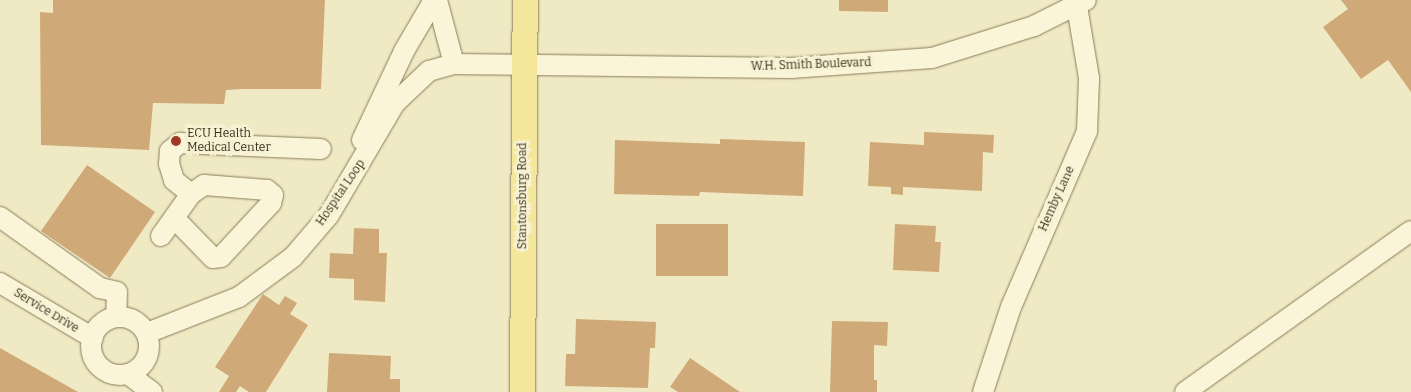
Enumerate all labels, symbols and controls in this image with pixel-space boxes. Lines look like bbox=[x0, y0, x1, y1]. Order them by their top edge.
street label: W.H. Smith Boulevard bbox=[751, 56, 871, 74]
place label: ECU Health Medical Center bbox=[187, 127, 271, 155]
marker: ECU Health Medical Center bbox=[169, 134, 183, 148]
street label: Stantonsburg Road bbox=[516, 143, 530, 249]
street label: Hospital Loop bbox=[314, 157, 368, 229]
street label: Hemby Lane bbox=[1036, 164, 1078, 234]
street label: Service Drive bbox=[11, 286, 81, 336]

